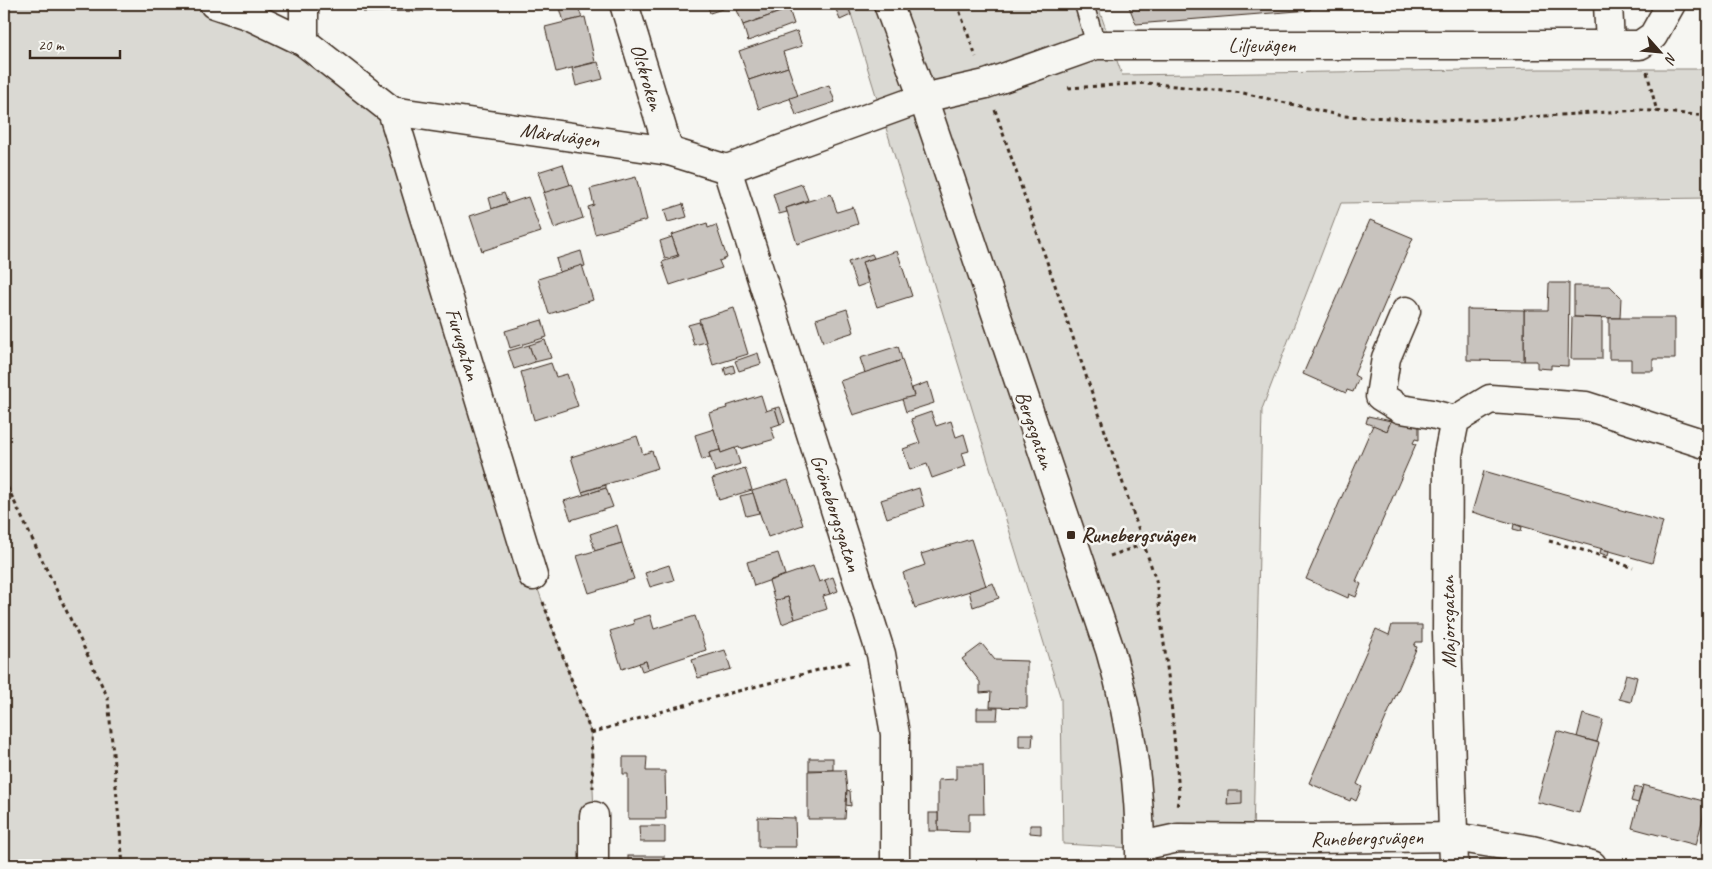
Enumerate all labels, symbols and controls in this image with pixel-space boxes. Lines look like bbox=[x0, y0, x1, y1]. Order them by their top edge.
scale bar bbox=[30, 28, 120, 60]
north arrow bbox=[1634, 28, 1684, 78]
street label: Liljevägen bbox=[1228, 32, 1296, 58]
text: 20 m bbox=[38, 36, 65, 55]
street label: Olskroken bbox=[625, 41, 670, 115]
text: N bbox=[1661, 50, 1681, 67]
street label: Mårdvägen bbox=[519, 117, 602, 154]
street label: Furugatan bbox=[440, 305, 486, 384]
street label: Bergsgatan bbox=[1010, 388, 1061, 474]
street label: Gröneborgsgatan bbox=[805, 451, 867, 575]
place label: Runebergsvägen bbox=[1081, 522, 1196, 548]
marker: Runebergsvägen bbox=[1065, 529, 1077, 541]
street label: Majorsgatan bbox=[1434, 574, 1462, 668]
street label: Runebergsvägen bbox=[1310, 824, 1424, 852]

